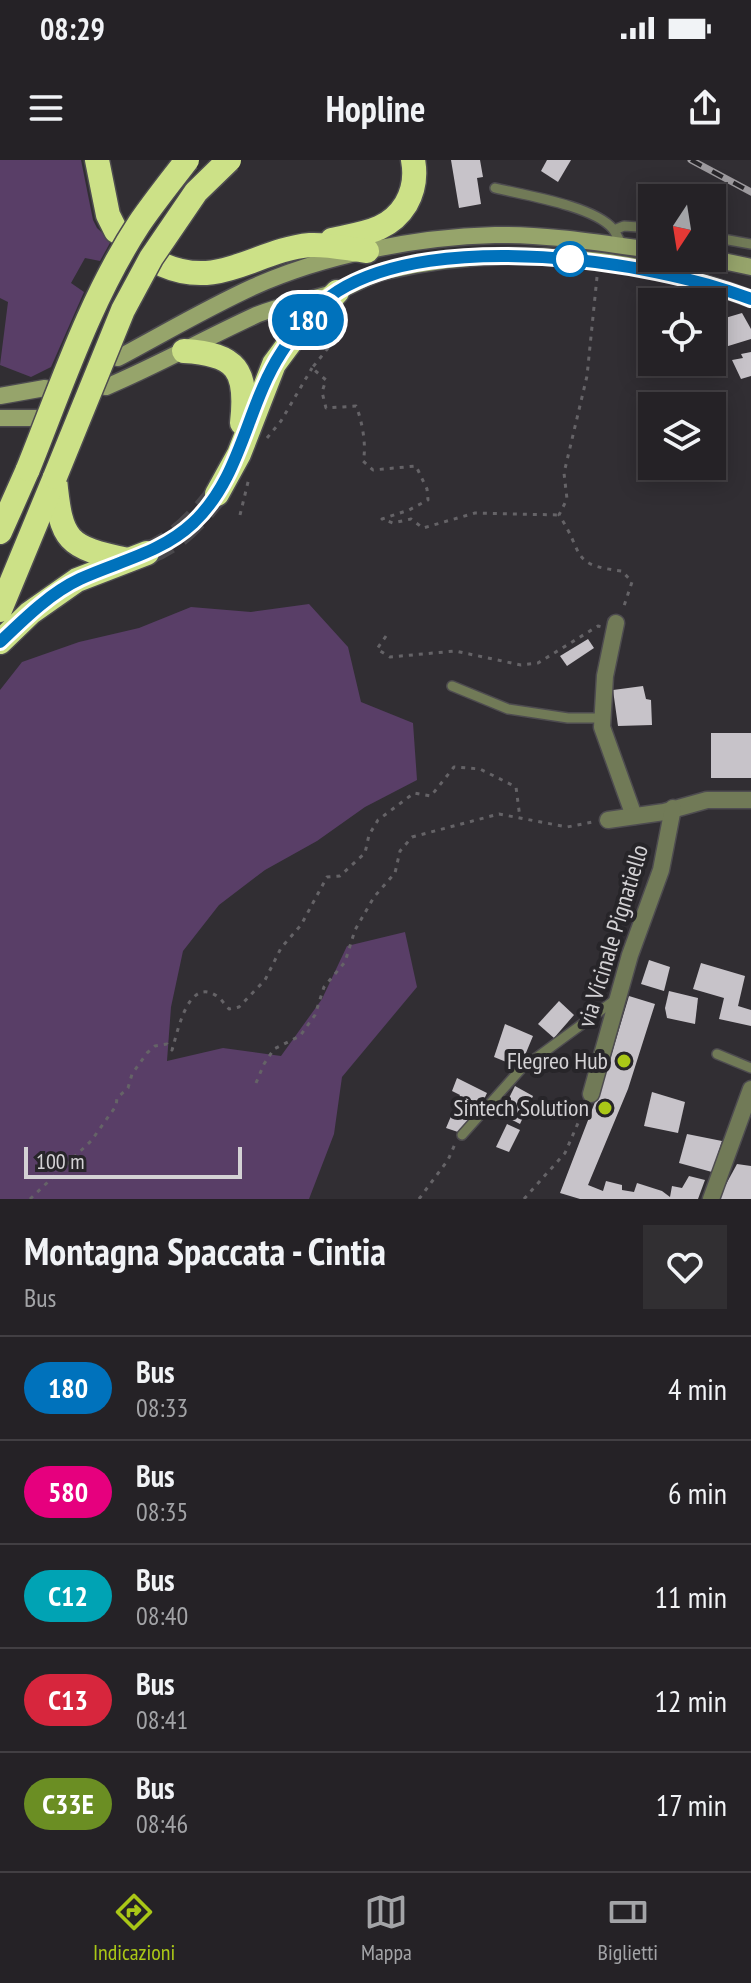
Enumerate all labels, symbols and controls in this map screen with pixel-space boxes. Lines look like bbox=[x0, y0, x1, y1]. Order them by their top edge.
text: 08:29 bbox=[40, 9, 105, 48]
text: Hopline bbox=[326, 85, 425, 132]
icon: menu bbox=[24, 86, 68, 130]
icon: share bbox=[683, 86, 727, 130]
north arrow bbox=[638, 184, 726, 272]
map controls bbox=[638, 184, 726, 480]
unlabelled marker bbox=[553, 242, 587, 276]
button: locate bbox=[638, 288, 726, 376]
line badge: 180 bbox=[262, 294, 354, 346]
text: 180 bbox=[288, 301, 328, 338]
button: layers bbox=[638, 392, 726, 480]
street label: via Vicinale Pignatiello bbox=[570, 841, 655, 1031]
place label: Flegreo Hub bbox=[507, 1045, 608, 1076]
marker: Flegreo Hub bbox=[615, 1052, 633, 1070]
place label: Sintech Solution bbox=[453, 1092, 589, 1123]
marker: Sintech Solution bbox=[596, 1099, 614, 1117]
scale bar bbox=[24, 1143, 242, 1179]
text: 100 m bbox=[36, 1147, 85, 1175]
button: heart bbox=[643, 1225, 727, 1309]
text: Montagna Spaccata - Cintia bbox=[24, 1226, 386, 1275]
text: Bus bbox=[24, 1281, 56, 1314]
text: Bus bbox=[136, 1352, 175, 1391]
text: 180 bbox=[48, 1369, 88, 1406]
text: 4 min bbox=[668, 1369, 727, 1408]
text: 08:33 bbox=[136, 1391, 188, 1424]
text: Bus bbox=[136, 1456, 175, 1495]
text: 580 bbox=[48, 1473, 88, 1510]
text: 6 min bbox=[668, 1473, 727, 1512]
text: 08:35 bbox=[136, 1495, 188, 1528]
text: Bus bbox=[136, 1560, 175, 1599]
text: C12 bbox=[48, 1577, 88, 1614]
text: 11 min bbox=[654, 1577, 727, 1616]
text: 08:40 bbox=[136, 1599, 188, 1632]
text: Bus bbox=[136, 1664, 175, 1703]
text: C13 bbox=[48, 1681, 88, 1718]
text: 12 min bbox=[654, 1681, 727, 1720]
text: 08:41 bbox=[136, 1703, 188, 1736]
text: Bus bbox=[136, 1768, 175, 1807]
text: C33E bbox=[42, 1785, 94, 1822]
text: 17 min bbox=[656, 1785, 727, 1824]
text: 08:46 bbox=[136, 1807, 188, 1840]
tab: Indicazioni bbox=[93, 1890, 175, 1966]
tab: Mappa bbox=[361, 1890, 412, 1966]
tab: Biglietti bbox=[598, 1890, 658, 1966]

